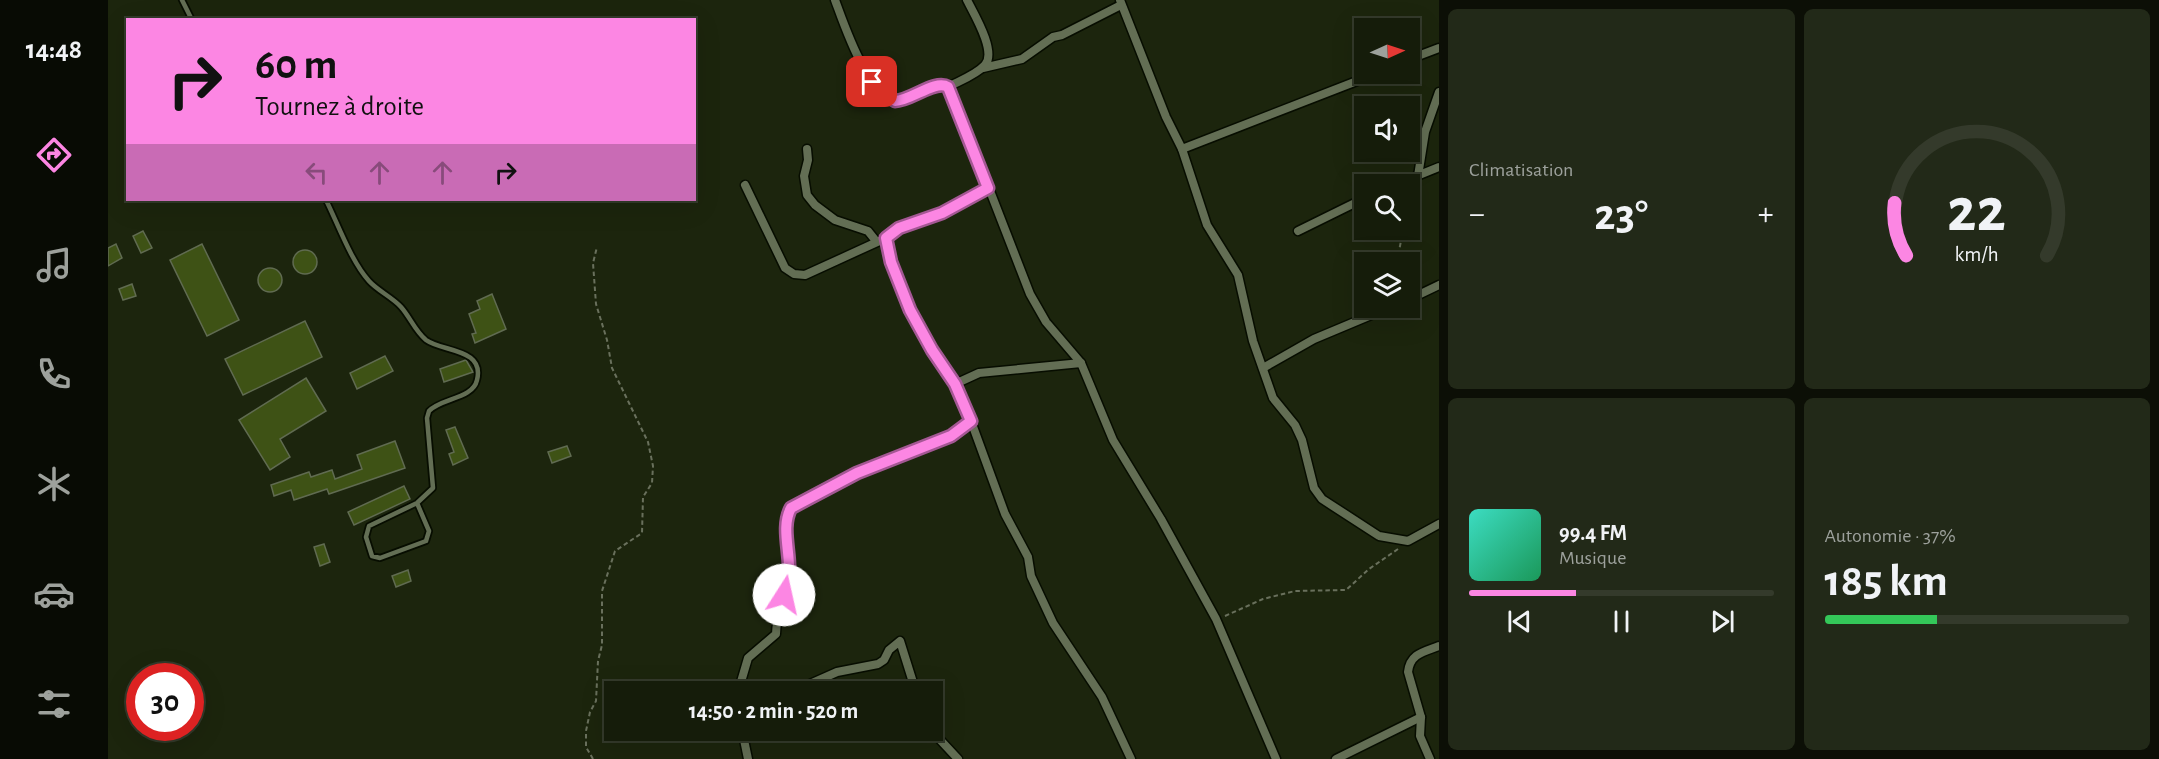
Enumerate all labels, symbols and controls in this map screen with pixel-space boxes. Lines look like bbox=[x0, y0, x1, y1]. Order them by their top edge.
north arrow bbox=[1354, 18, 1420, 84]
map controls bbox=[1354, 18, 1420, 318]
text: 14:48 bbox=[26, 36, 82, 63]
icon: right bbox=[156, 42, 234, 120]
text: 60 m bbox=[255, 44, 337, 86]
pin bbox=[846, 56, 897, 107]
icon: arrive bbox=[855, 65, 888, 98]
text: Tournez à droite bbox=[255, 93, 424, 120]
button: sound bbox=[1354, 96, 1420, 162]
icon: directions bbox=[33, 134, 75, 176]
icon: left bbox=[300, 156, 333, 189]
icon: ahead bbox=[363, 156, 396, 189]
icon: ahead bbox=[426, 156, 459, 189]
icon: right bbox=[489, 156, 522, 189]
text: Climatisation bbox=[1469, 160, 1573, 180]
button: search bbox=[1354, 174, 1420, 240]
text: 22 bbox=[1947, 180, 2006, 242]
text: 23° bbox=[1594, 193, 1648, 238]
text: − bbox=[1469, 198, 1485, 231]
text: + bbox=[1758, 198, 1774, 231]
icon: music bbox=[33, 244, 75, 286]
text: km/h bbox=[1955, 244, 1999, 265]
button: layers bbox=[1354, 252, 1420, 318]
icon: phone bbox=[33, 353, 75, 395]
icon: climate bbox=[33, 463, 75, 505]
text: 99.4 FM bbox=[1559, 522, 1627, 544]
text: Autonomie · 37% bbox=[1825, 526, 1956, 546]
text: Musique bbox=[1559, 548, 1626, 568]
text: 185 km bbox=[1825, 559, 1948, 604]
position arrow bbox=[752, 563, 816, 627]
icon: car bbox=[33, 573, 75, 615]
icon: previous bbox=[1503, 605, 1536, 638]
icon: pause bbox=[1605, 605, 1638, 638]
icon: next bbox=[1706, 605, 1739, 638]
speed limit sign: 30 bbox=[126, 663, 204, 741]
icon: filters bbox=[33, 683, 75, 725]
text: 14:50 · 2 min · 520 m bbox=[689, 700, 858, 722]

